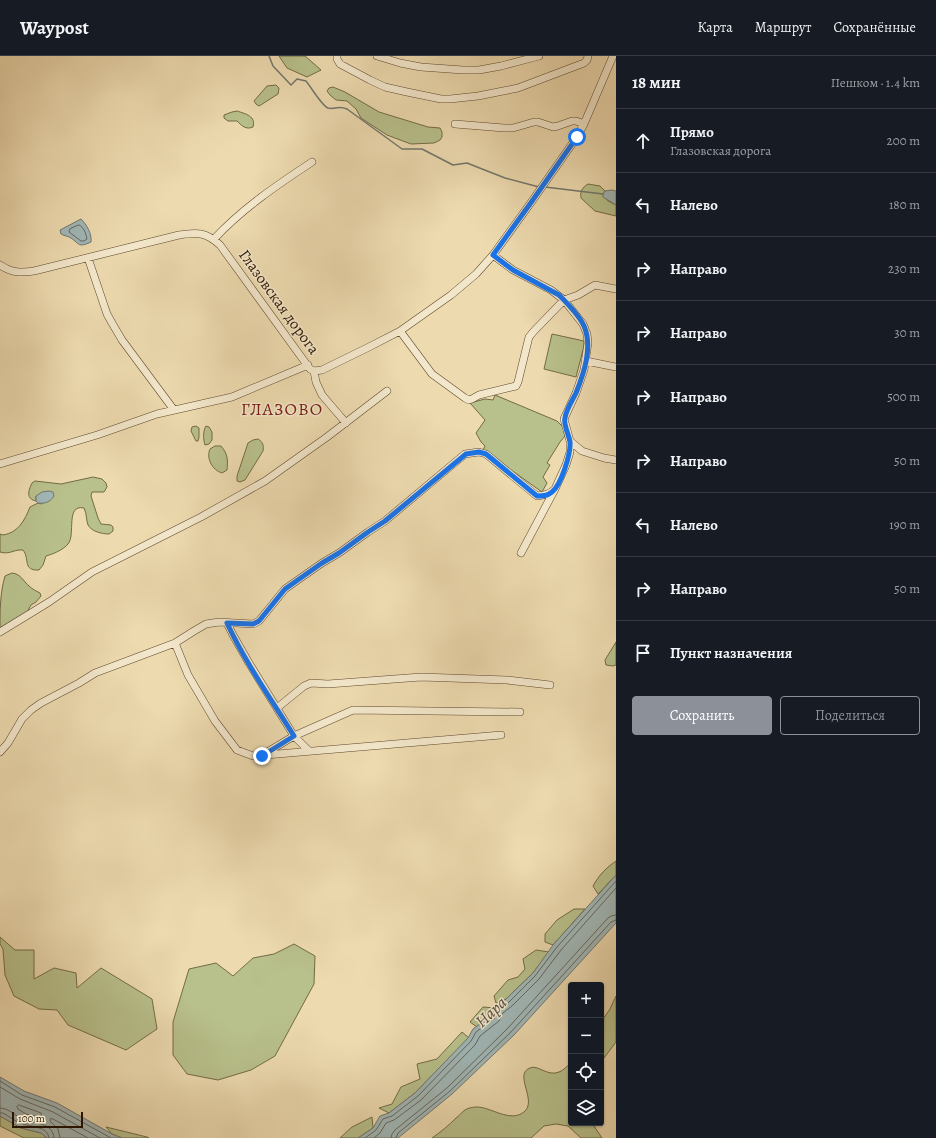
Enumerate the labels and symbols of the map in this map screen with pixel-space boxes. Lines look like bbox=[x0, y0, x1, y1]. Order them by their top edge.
route start bbox=[568, 128, 586, 146]
street label: Глазовская дорога bbox=[233, 245, 325, 359]
district label: ГЛАЗОВО bbox=[241, 397, 323, 421]
route end bbox=[253, 747, 271, 765]
water label: Нара bbox=[470, 991, 512, 1033]
scale bar bbox=[12, 1110, 83, 1129]

